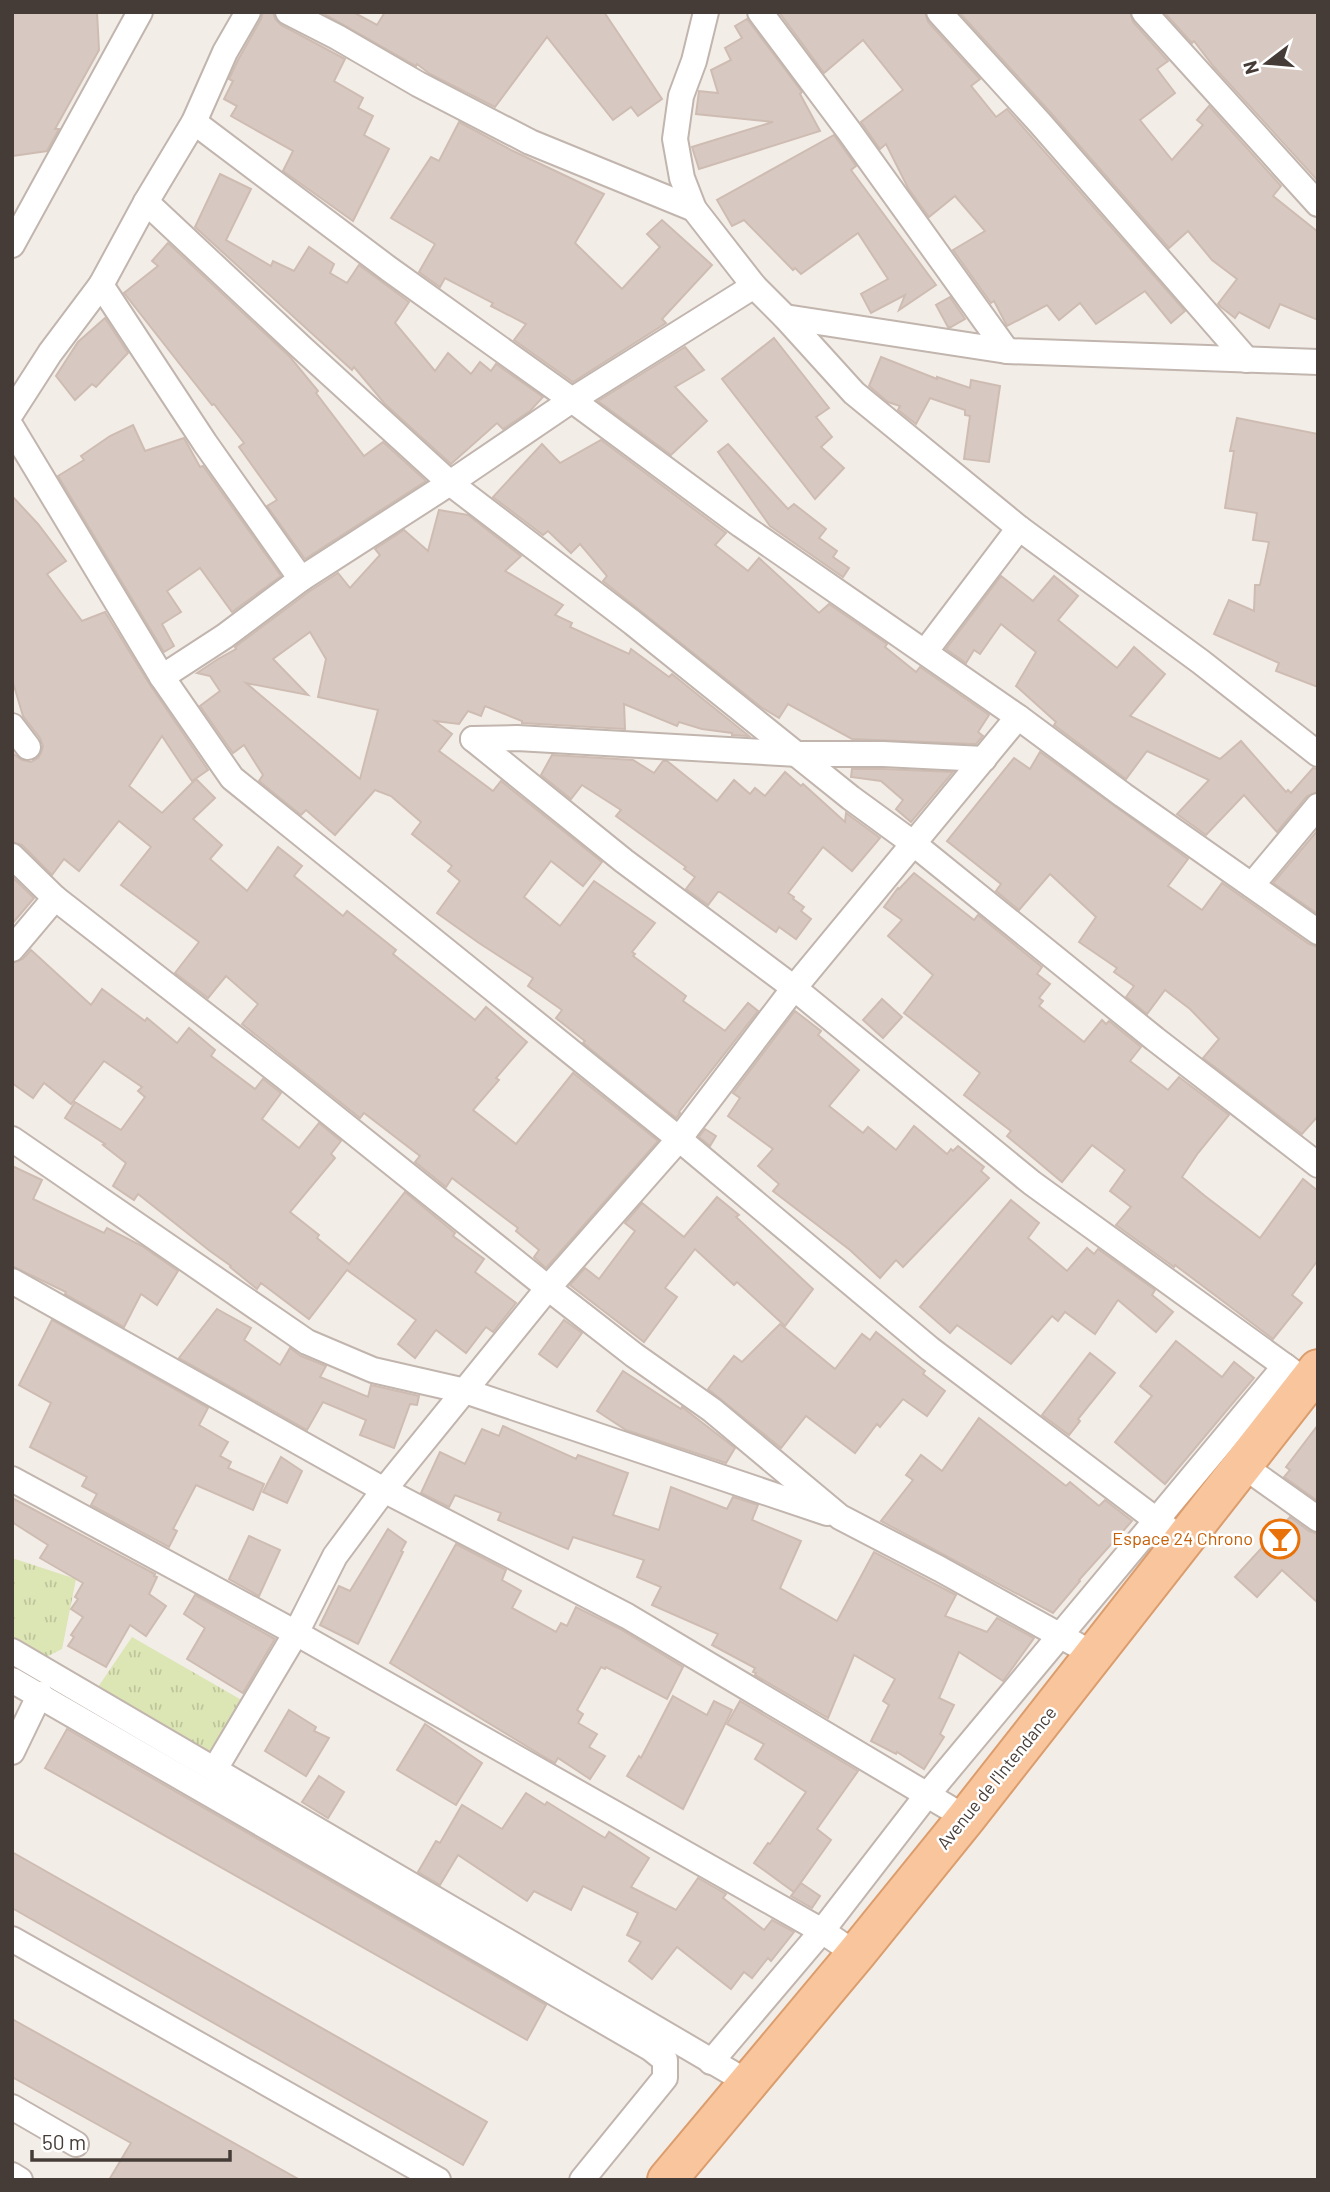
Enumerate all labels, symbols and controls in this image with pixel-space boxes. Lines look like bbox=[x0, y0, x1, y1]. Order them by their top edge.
north arrow bbox=[1232, 28, 1302, 98]
text: N bbox=[1237, 59, 1263, 77]
bar icon: Espace 24 Chrono bbox=[1259, 1518, 1301, 1560]
place label: Espace 24 Chrono bbox=[1112, 1527, 1253, 1549]
street label: Avenue de l'Intendance bbox=[932, 1701, 1061, 1853]
scale bar bbox=[32, 2118, 229, 2162]
text: 50 m bbox=[42, 2129, 86, 2154]

